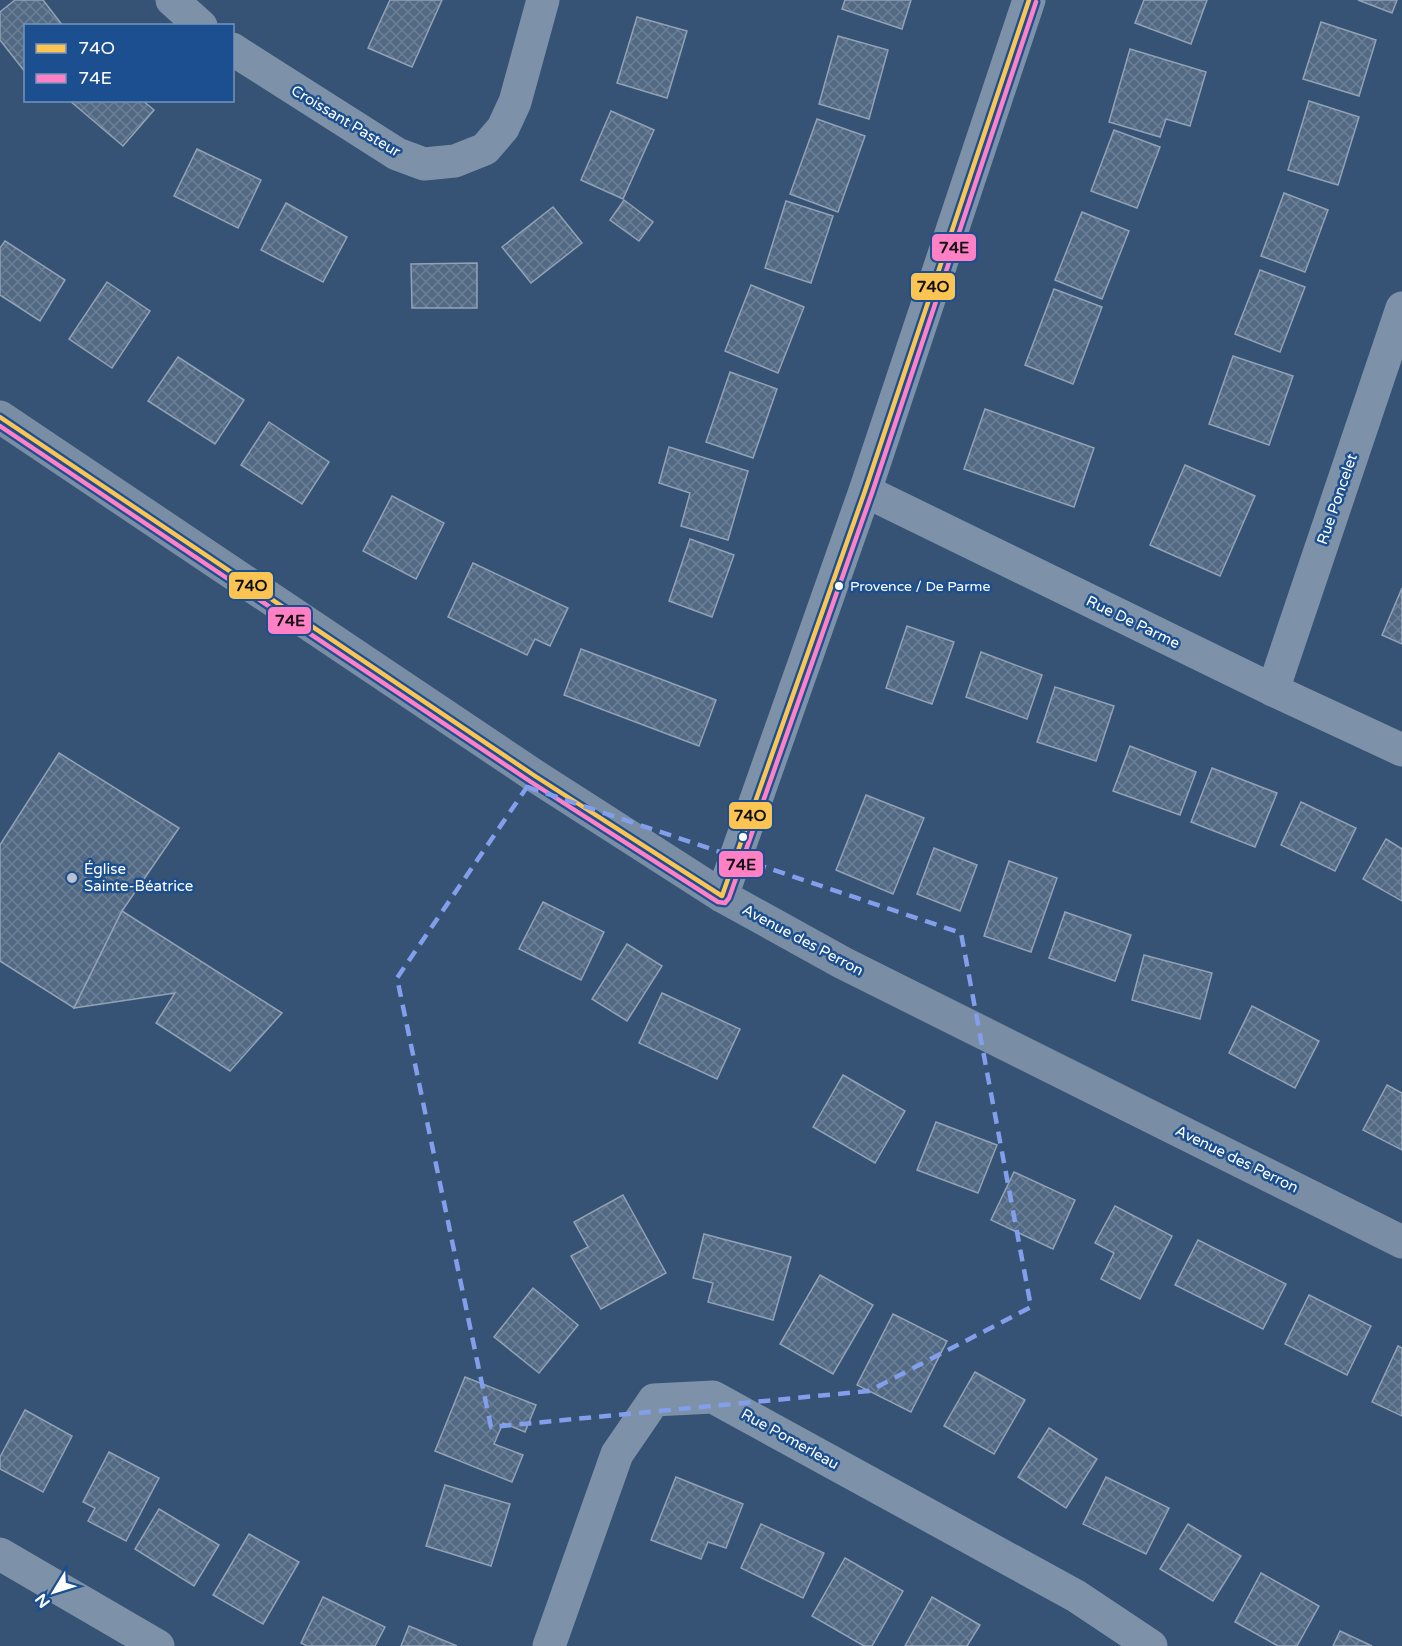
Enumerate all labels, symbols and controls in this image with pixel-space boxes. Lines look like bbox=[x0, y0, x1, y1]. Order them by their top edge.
legend bbox=[24, 24, 234, 102]
text: 74O bbox=[78, 37, 115, 59]
text: 74E bbox=[78, 67, 112, 89]
street label: Croissant Pasteur bbox=[288, 81, 404, 161]
line badge: 74E bbox=[931, 233, 977, 262]
text: 74E bbox=[939, 238, 969, 258]
line badge: 74O bbox=[910, 272, 956, 301]
text: 74O bbox=[916, 277, 950, 297]
street label: Rue Poncelet bbox=[1313, 451, 1361, 547]
line badge: 74O bbox=[228, 571, 274, 600]
text: 74O bbox=[234, 576, 268, 596]
place label: Provence / De Parme bbox=[850, 578, 990, 595]
marker: Provence / De Parme bbox=[833, 580, 845, 592]
street label: Rue De Parme bbox=[1083, 592, 1183, 652]
line badge: 74E bbox=[267, 606, 312, 635]
text: 74E bbox=[275, 611, 305, 631]
line badge: 74O bbox=[728, 801, 773, 830]
text: 74O bbox=[733, 806, 767, 826]
unlabelled marker bbox=[737, 831, 749, 843]
line badge: 74E bbox=[718, 850, 764, 878]
text: 74E bbox=[726, 855, 756, 875]
place label: Église Sainte-Béatrice bbox=[84, 860, 193, 895]
marker: Église Sainte-Béatrice bbox=[65, 871, 79, 885]
street label: Avenue des Perron bbox=[739, 900, 867, 980]
street label: Avenue des Perron bbox=[1173, 1121, 1301, 1197]
street label: Rue Pomerleau bbox=[738, 1405, 842, 1473]
north arrow bbox=[24, 1562, 84, 1622]
text: N bbox=[31, 1589, 55, 1612]

